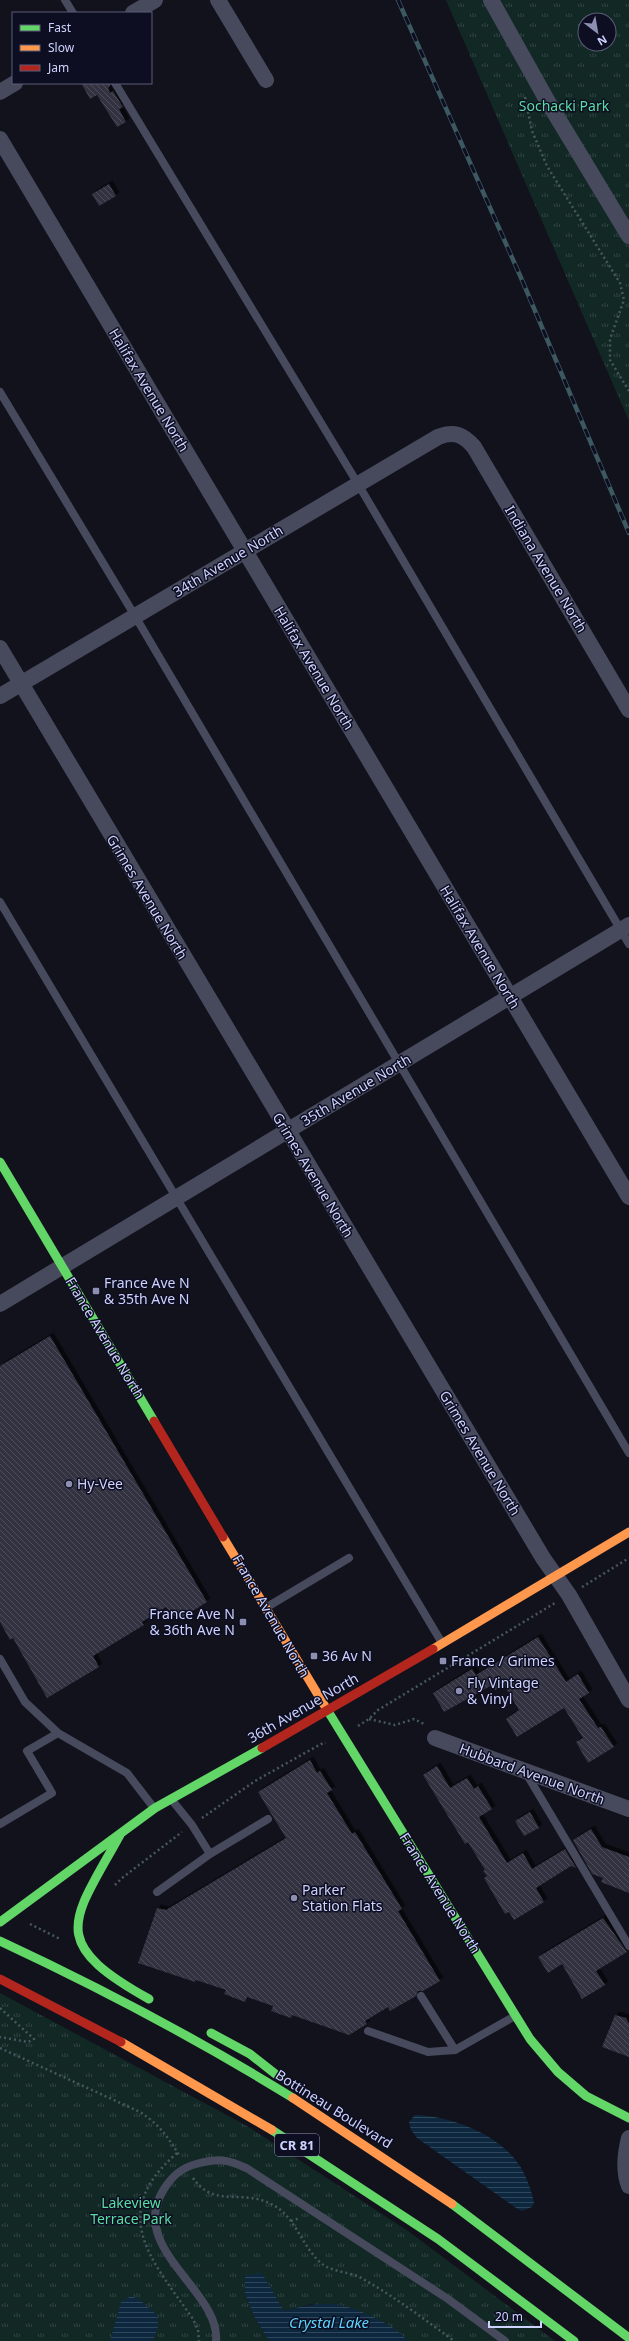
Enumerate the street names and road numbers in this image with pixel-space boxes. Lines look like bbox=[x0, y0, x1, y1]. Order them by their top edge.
street label: Halifax Avenue North bbox=[105, 325, 194, 455]
street label: Indiana Avenue North bbox=[501, 502, 592, 636]
street label: 34th Avenue North bbox=[169, 520, 286, 601]
street label: Halifax Avenue North bbox=[270, 603, 359, 733]
street label: Grimes Avenue North bbox=[103, 831, 192, 963]
street label: Halifax Avenue North bbox=[436, 882, 525, 1012]
street label: 35th Avenue North bbox=[297, 1049, 414, 1130]
street label: Grimes Avenue North bbox=[269, 1109, 358, 1241]
street label: France Avenue North bbox=[62, 1273, 149, 1402]
street label: Grimes Avenue North bbox=[436, 1387, 525, 1519]
street label: France Avenue North bbox=[228, 1551, 314, 1681]
street label: 36th Avenue North bbox=[244, 1668, 362, 1747]
street label: Hubbard Avenue North bbox=[457, 1738, 607, 1809]
street label: France Avenue North bbox=[396, 1829, 485, 1957]
street label: Bottineau Boulevard bbox=[272, 2065, 396, 2152]
road number: CR 81 bbox=[275, 2134, 319, 2156]

